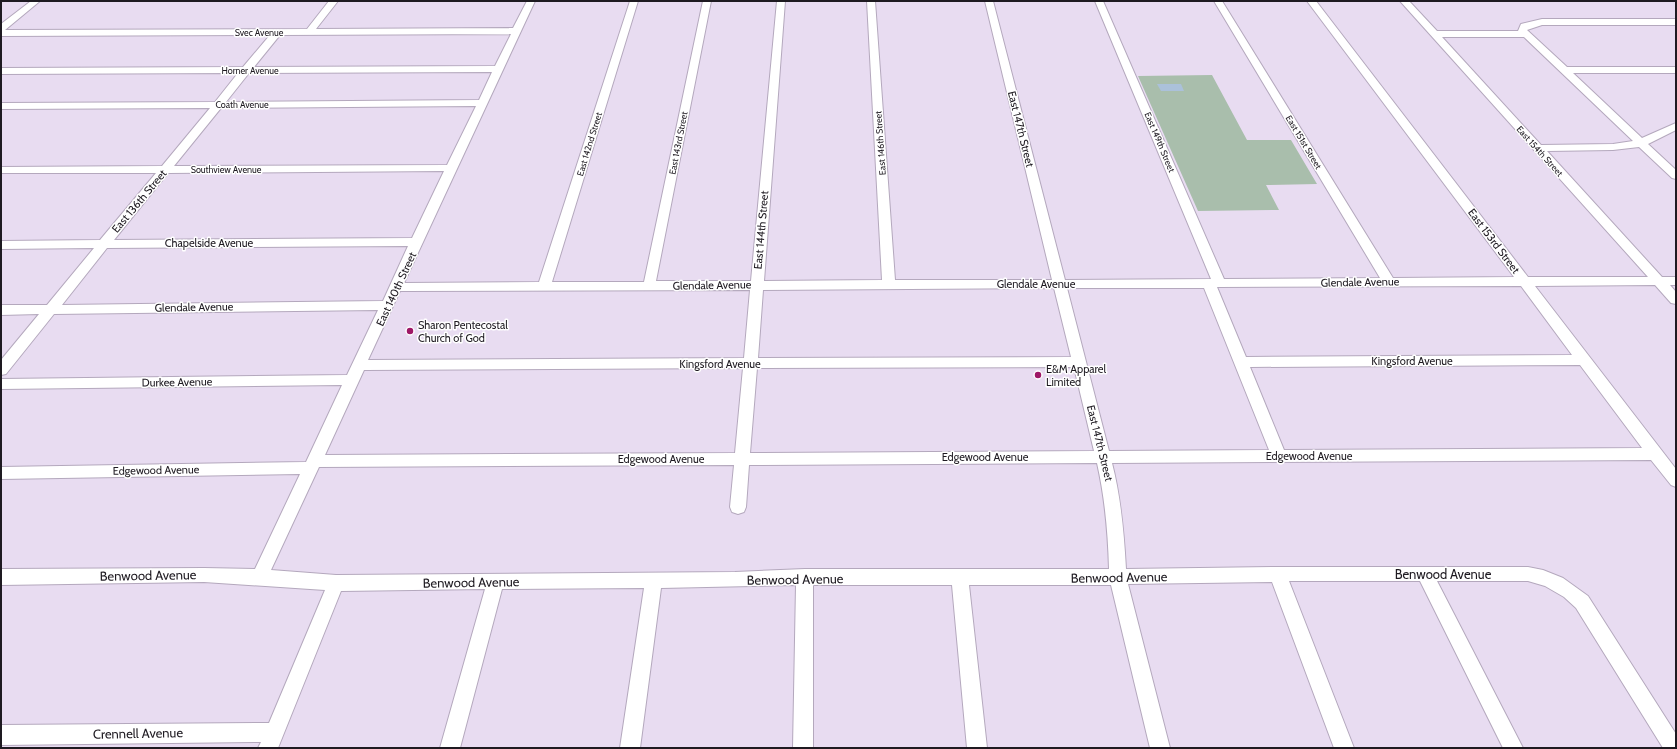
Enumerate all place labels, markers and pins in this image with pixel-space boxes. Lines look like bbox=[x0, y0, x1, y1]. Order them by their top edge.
place label: Sharon Pentecostal Church of God bbox=[418, 318, 508, 345]
marker: Sharon Pentecostal Church of God bbox=[405, 326, 415, 336]
place label: E&M Apparel Limited bbox=[1046, 362, 1106, 389]
marker: E&M Apparel Limited bbox=[1033, 370, 1043, 380]

